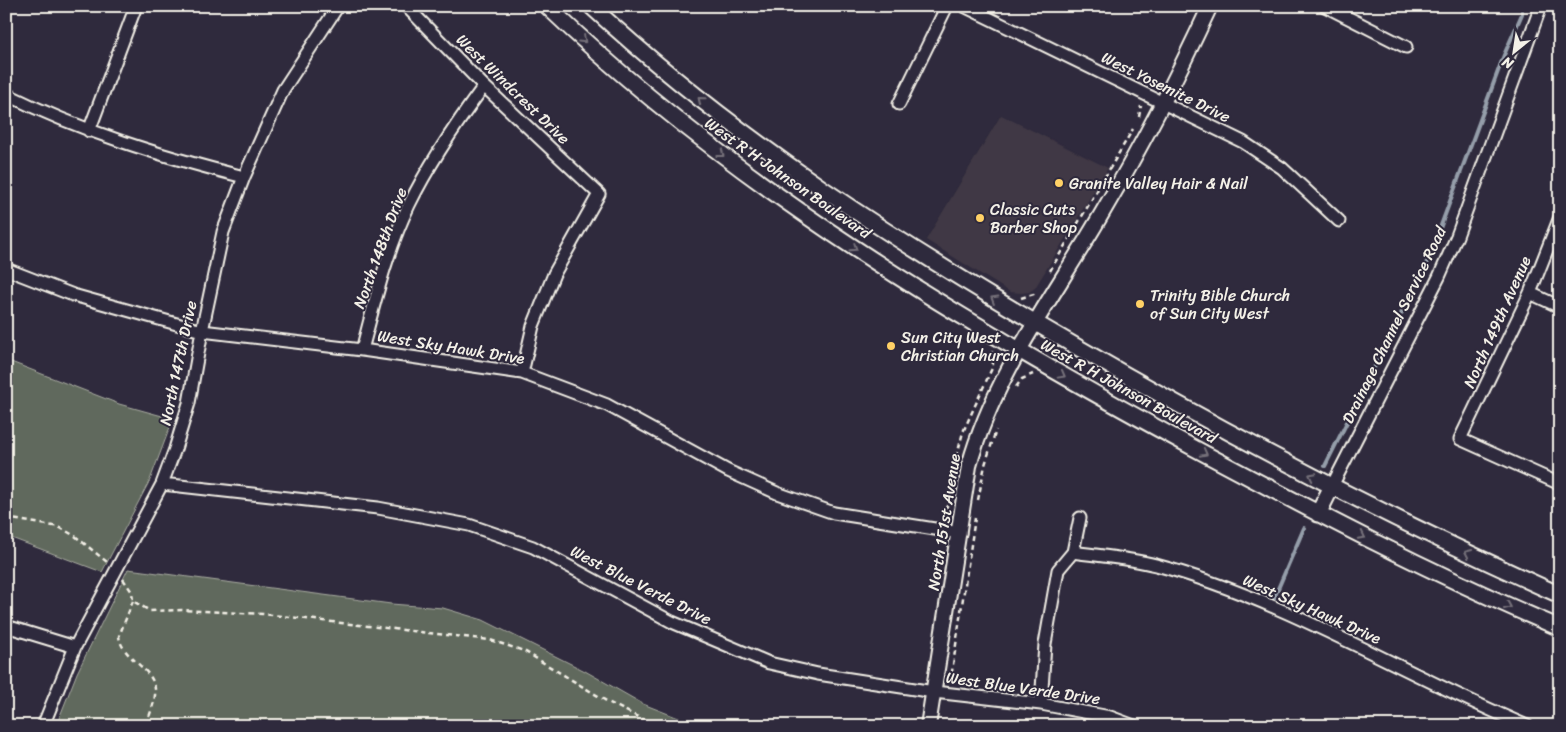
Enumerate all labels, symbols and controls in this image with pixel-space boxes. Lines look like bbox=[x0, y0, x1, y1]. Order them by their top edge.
street label: West Windcrest Drive bbox=[449, 26, 577, 152]
north arrow bbox=[1488, 28, 1538, 78]
one-way arrow bbox=[577, 34, 586, 43]
street label: West Yosemite Drive bbox=[1096, 43, 1236, 131]
text: N bbox=[1497, 49, 1519, 77]
one-way arrow bbox=[698, 97, 707, 105]
street label: West R H Johnson Boulevard bbox=[698, 109, 879, 248]
one-way arrow bbox=[715, 148, 725, 157]
place label: Granite Valley Hair & Nail bbox=[1069, 169, 1248, 198]
marker: Granite Valley Hair & Nail bbox=[1053, 177, 1065, 189]
street label: North 148th Drive bbox=[345, 183, 415, 313]
place label: Classic Cuts Barber Shop bbox=[990, 195, 1078, 242]
marker: Classic Cuts Barber Shop bbox=[974, 212, 986, 224]
street label: Drainage Channel Service Road bbox=[1333, 220, 1455, 429]
one-way arrow bbox=[849, 241, 858, 251]
street label: North 149th Avenue bbox=[1455, 251, 1539, 393]
place label: Trinity Bible Church of Sun City West bbox=[1150, 281, 1290, 328]
one-way arrow bbox=[991, 295, 1000, 305]
street label: North 147th Drive bbox=[151, 298, 205, 428]
marker: Trinity Bible Church of Sun City West bbox=[1134, 298, 1146, 310]
street label: West Sky Hawk Drive bbox=[375, 321, 527, 373]
place label: Sun City West Christian Church bbox=[901, 323, 1019, 370]
street label: West R H Johnson Boulevard bbox=[1035, 330, 1224, 453]
marker: Sun City West Christian Church bbox=[885, 340, 897, 352]
one-way arrow bbox=[1057, 368, 1066, 378]
one-way arrow bbox=[1199, 447, 1208, 457]
street label: North 151st Avenue bbox=[919, 451, 969, 593]
one-way arrow bbox=[1308, 472, 1317, 482]
one-way arrow bbox=[1356, 530, 1365, 540]
street label: West Blue Verde Drive bbox=[565, 537, 717, 633]
one-way arrow bbox=[1464, 549, 1473, 560]
street label: West Sky Hawk Drive bbox=[1238, 565, 1386, 653]
one-way arrow bbox=[1503, 599, 1512, 610]
street label: West Blue Verde Drive bbox=[944, 663, 1102, 713]

